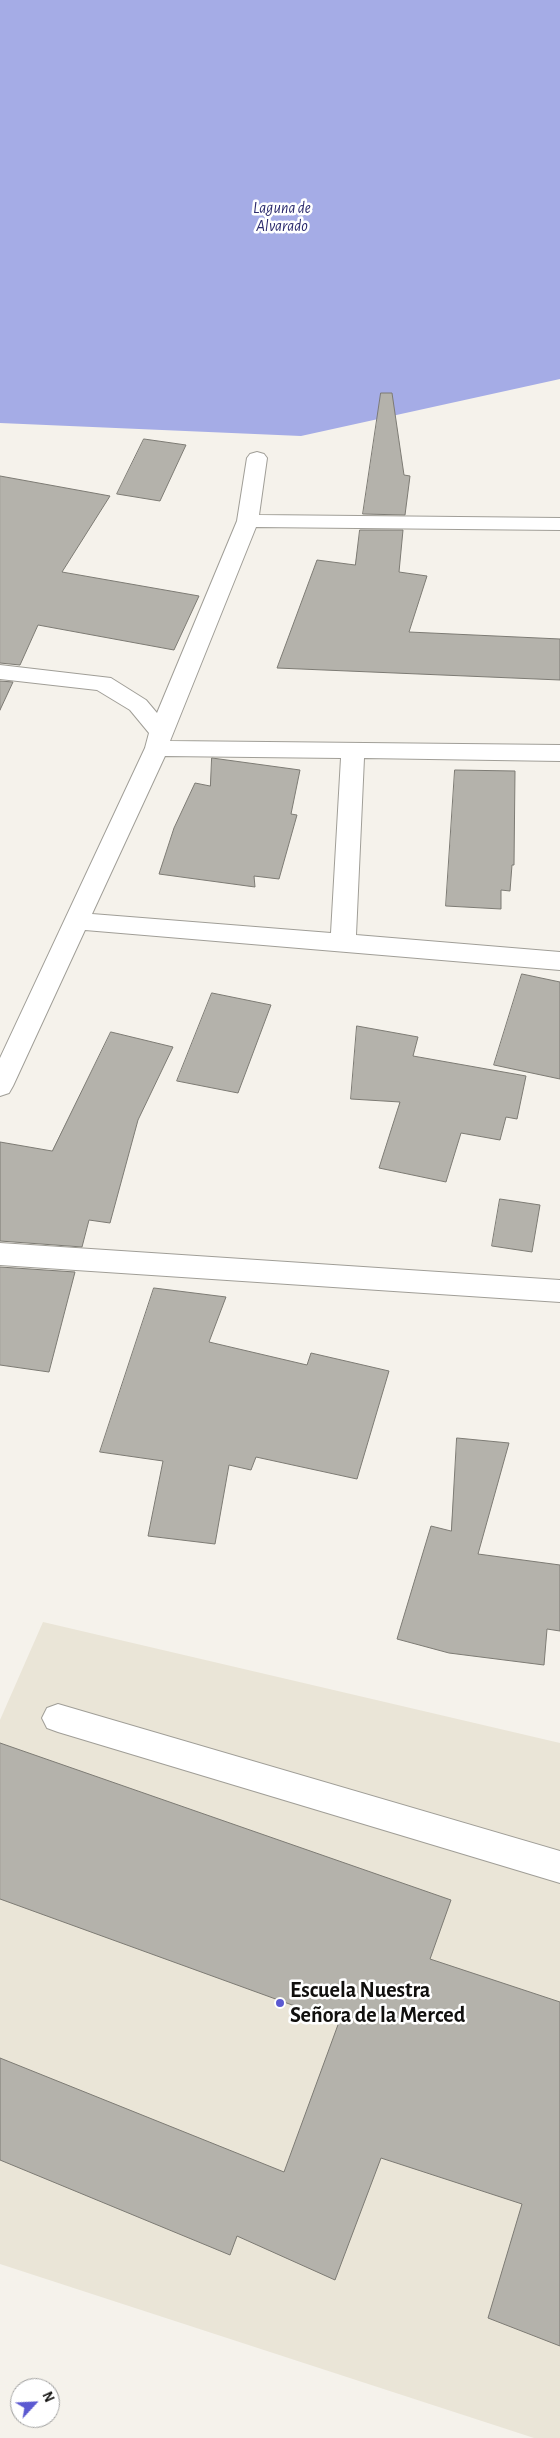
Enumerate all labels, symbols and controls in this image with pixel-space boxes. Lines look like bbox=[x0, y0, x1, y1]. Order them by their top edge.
water label: Laguna de Alvarado bbox=[253, 198, 311, 236]
place label: Escuela Nuestra Señora de la Merced bbox=[290, 1977, 465, 2028]
marker: Escuela Nuestra Señora de la Merced bbox=[274, 1997, 286, 2009]
north arrow bbox=[10, 2378, 60, 2428]
text: N bbox=[39, 2390, 56, 2404]

